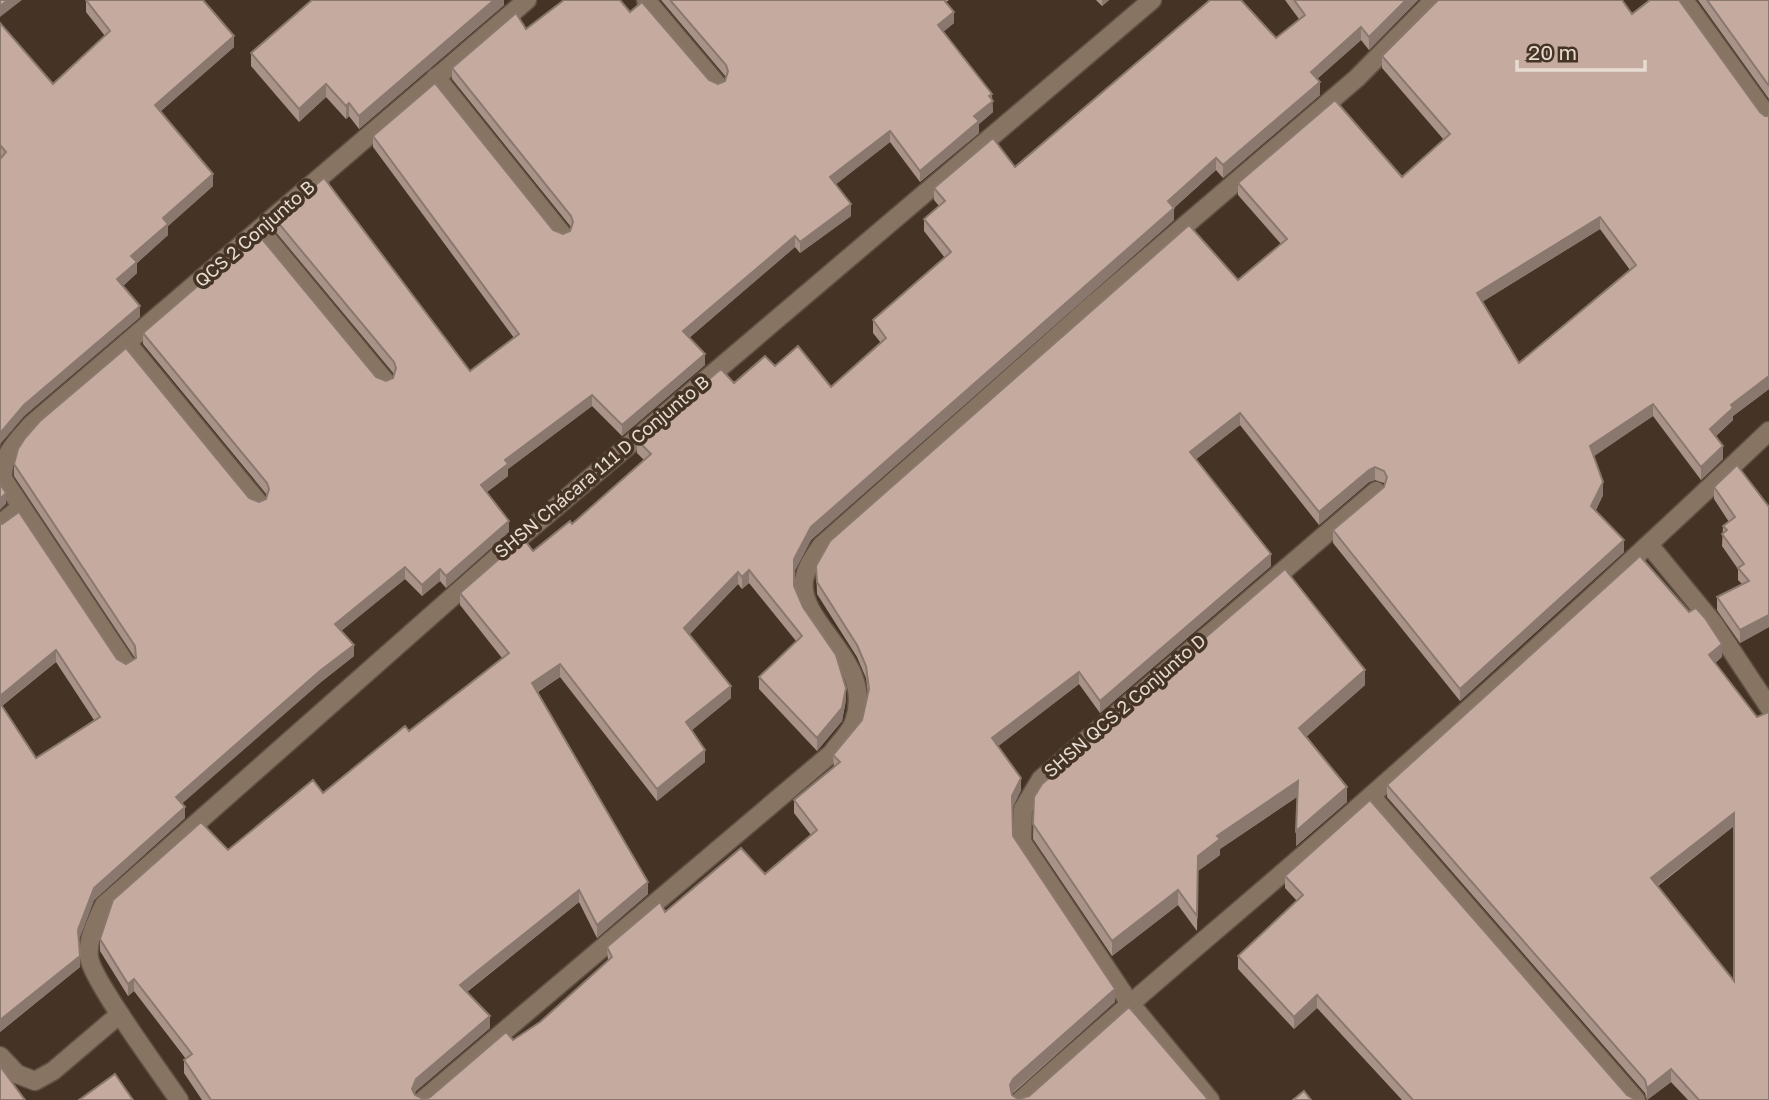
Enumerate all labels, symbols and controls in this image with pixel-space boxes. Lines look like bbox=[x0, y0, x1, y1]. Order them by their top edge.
scale bar bbox=[1517, 28, 1645, 72]
text: 20 m bbox=[1528, 39, 1577, 65]
street label: QCS 2 Conjunto B bbox=[190, 175, 319, 291]
street label: SHSN Chácara 111 D Conjunto B bbox=[490, 370, 713, 562]
street label: SHSN QCS 2 Conjunto D bbox=[1039, 629, 1210, 782]

